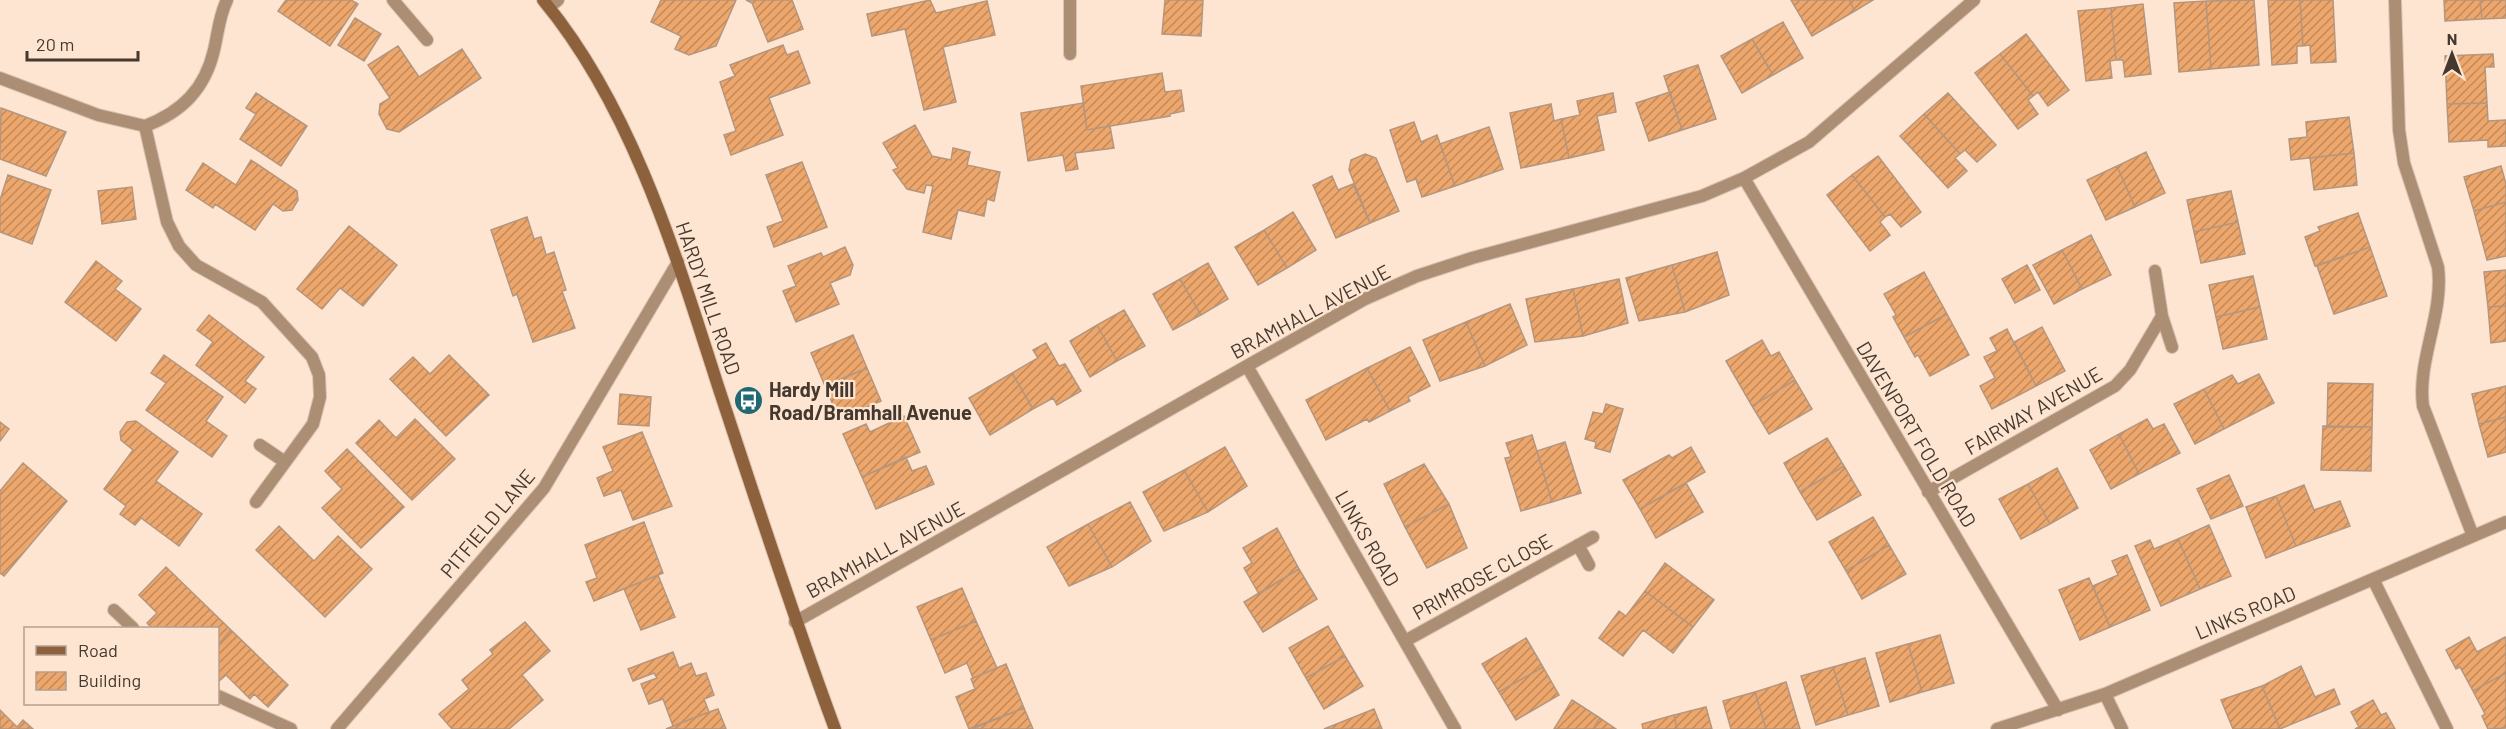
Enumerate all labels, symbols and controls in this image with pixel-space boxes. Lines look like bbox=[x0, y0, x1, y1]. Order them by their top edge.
scale bar bbox=[27, 24, 138, 62]
north arrow bbox=[2422, 24, 2482, 84]
text: N bbox=[2447, 29, 2457, 48]
text: 20 m bbox=[36, 33, 74, 55]
street label: HARDY MILL ROAD bbox=[672, 218, 746, 378]
street label: BRAMHALL AVENUE bbox=[1226, 259, 1394, 363]
street label: DAVENPORT FOLD ROAD bbox=[1852, 337, 1982, 531]
street label: FAIRWAY AVENUE bbox=[1960, 361, 2106, 459]
place label: Hardy Mill Road/Bramhall Avenue bbox=[769, 377, 972, 424]
bus stop icon: Hardy Mill Road/Bramhall Avenue bbox=[732, 385, 764, 417]
street label: PITFIELD LANE bbox=[435, 464, 539, 582]
street label: LINKS ROAD bbox=[1331, 486, 1405, 590]
street label: BRAMHALL AVENUE bbox=[802, 496, 968, 602]
street label: PRIMROSE CLOSE bbox=[1408, 528, 1556, 624]
street label: LINKS ROAD bbox=[2191, 580, 2299, 644]
legend bbox=[24, 627, 219, 705]
text: Road bbox=[78, 639, 118, 661]
text: Building bbox=[78, 669, 141, 691]

